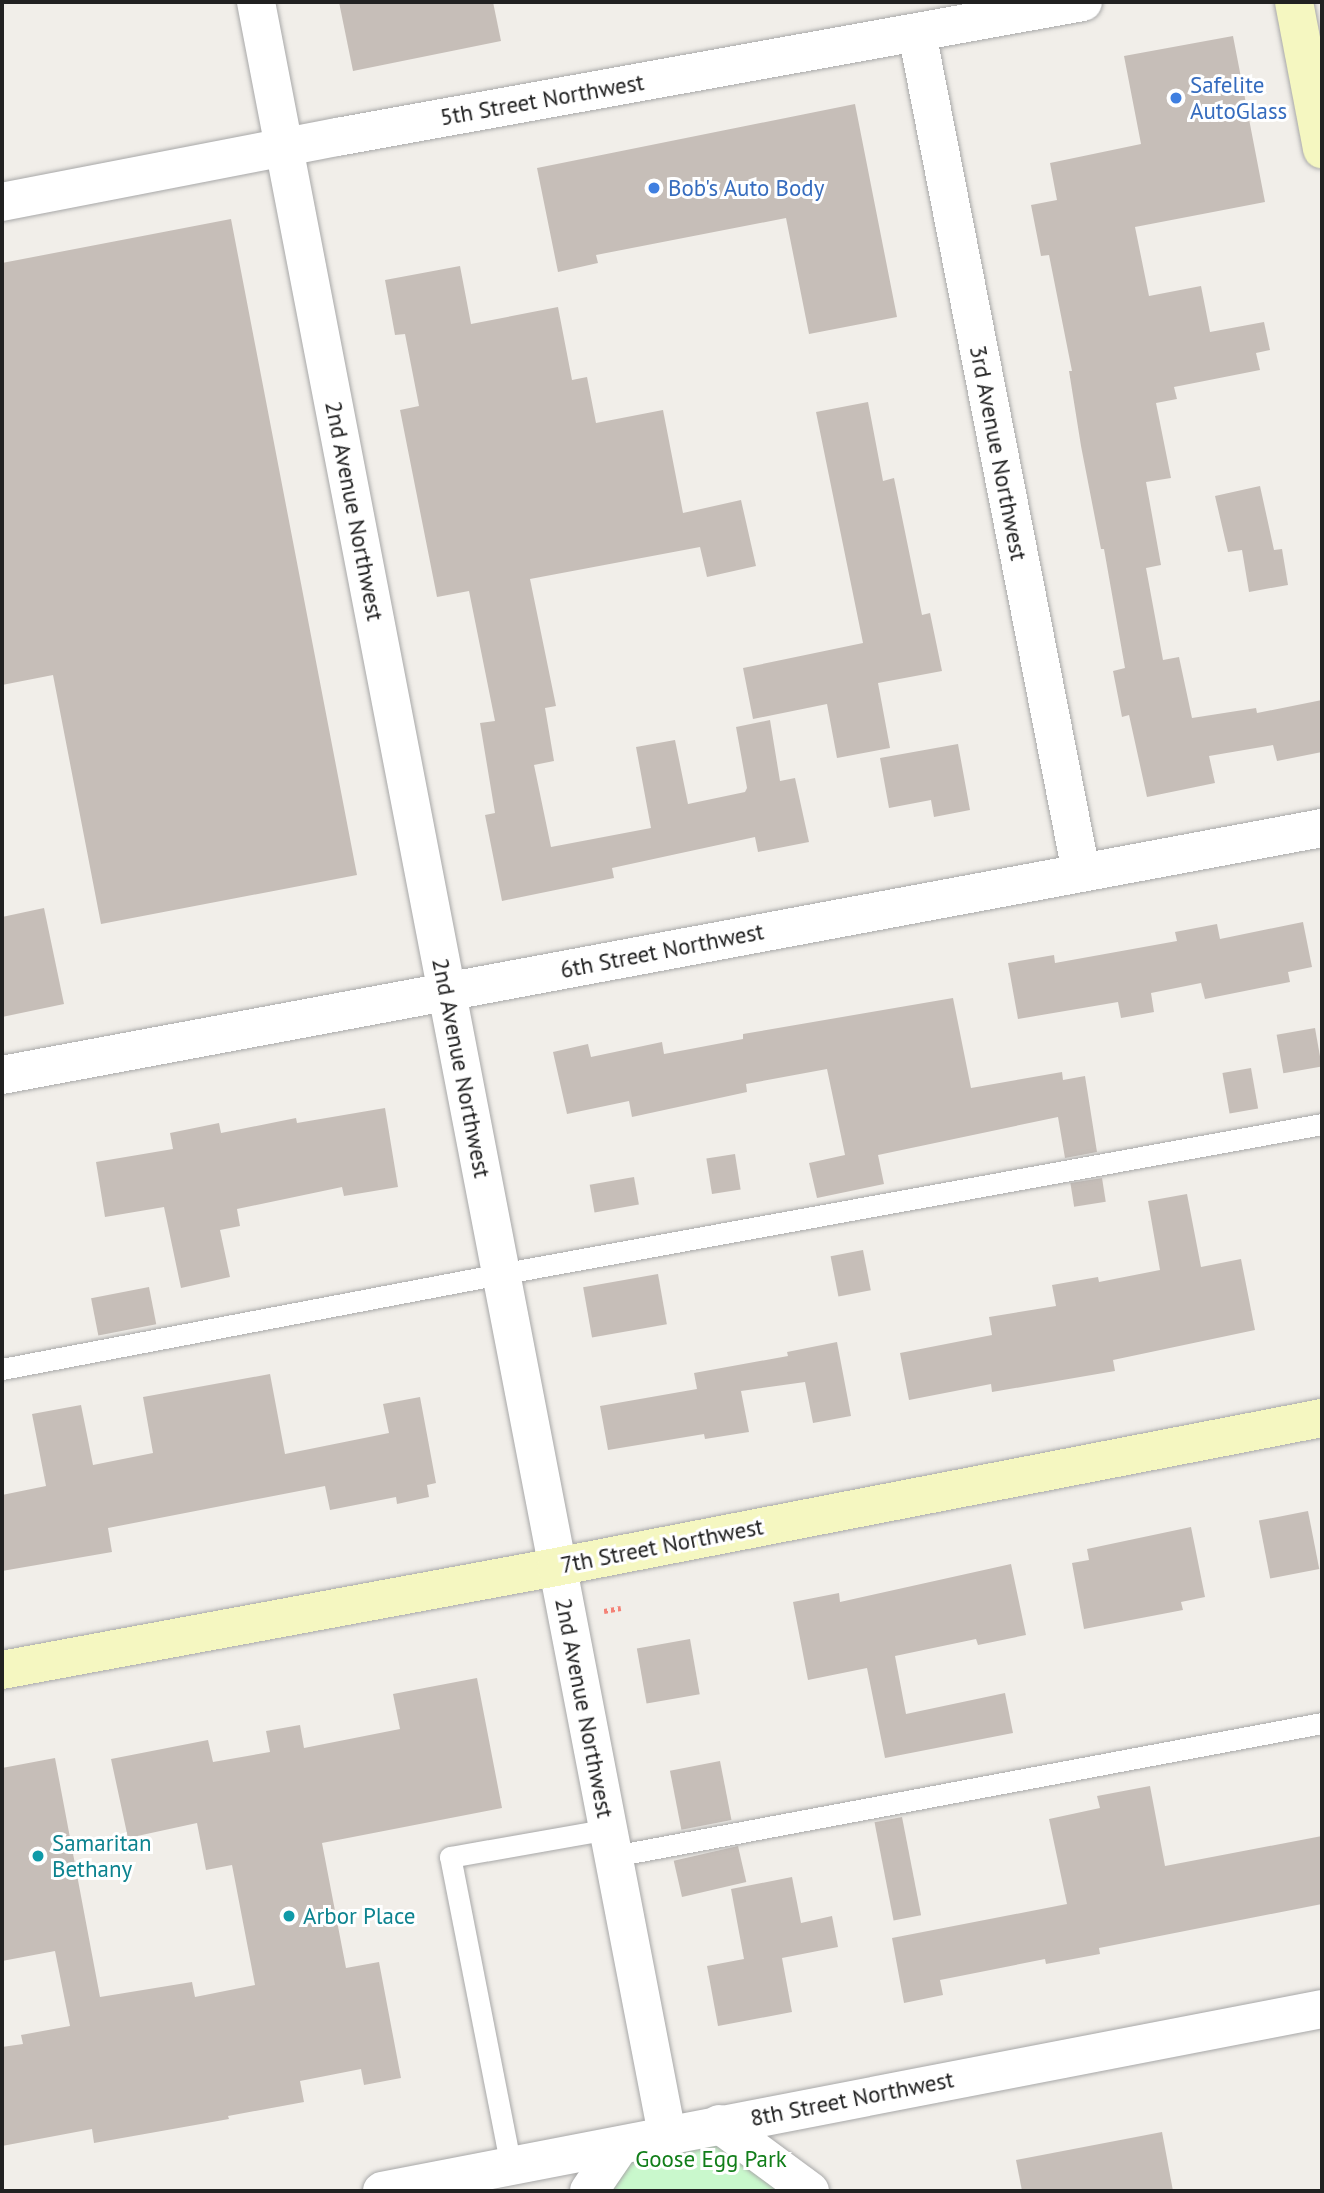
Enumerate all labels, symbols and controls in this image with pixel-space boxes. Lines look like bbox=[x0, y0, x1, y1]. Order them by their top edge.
street label: 5th Street Northwest bbox=[438, 68, 646, 132]
place label: Safelite AutoGlass bbox=[1190, 71, 1287, 125]
marker: Safelite AutoGlass bbox=[1168, 90, 1184, 106]
place label: Bob's Auto Body bbox=[668, 174, 825, 202]
marker: Bob's Auto Body bbox=[646, 180, 662, 196]
street label: 3rd Avenue Northwest bbox=[964, 343, 1032, 563]
street label: 2nd Avenue Northwest bbox=[319, 398, 389, 624]
street label: 6th Street Northwest bbox=[558, 918, 766, 984]
street label: 2nd Avenue Northwest bbox=[426, 955, 496, 1181]
street label: 7th Street Northwest bbox=[558, 1513, 766, 1579]
street label: 2nd Avenue Northwest bbox=[549, 1595, 619, 1821]
place label: Samaritan Bethany bbox=[52, 1829, 151, 1883]
marker: Samaritan Bethany bbox=[30, 1848, 46, 1864]
place label: Arbor Place bbox=[303, 1902, 415, 1930]
marker: Arbor Place bbox=[281, 1908, 297, 1924]
street label: 8th Street Northwest bbox=[748, 2066, 956, 2132]
park label: Goose Egg Park bbox=[635, 2145, 787, 2173]

